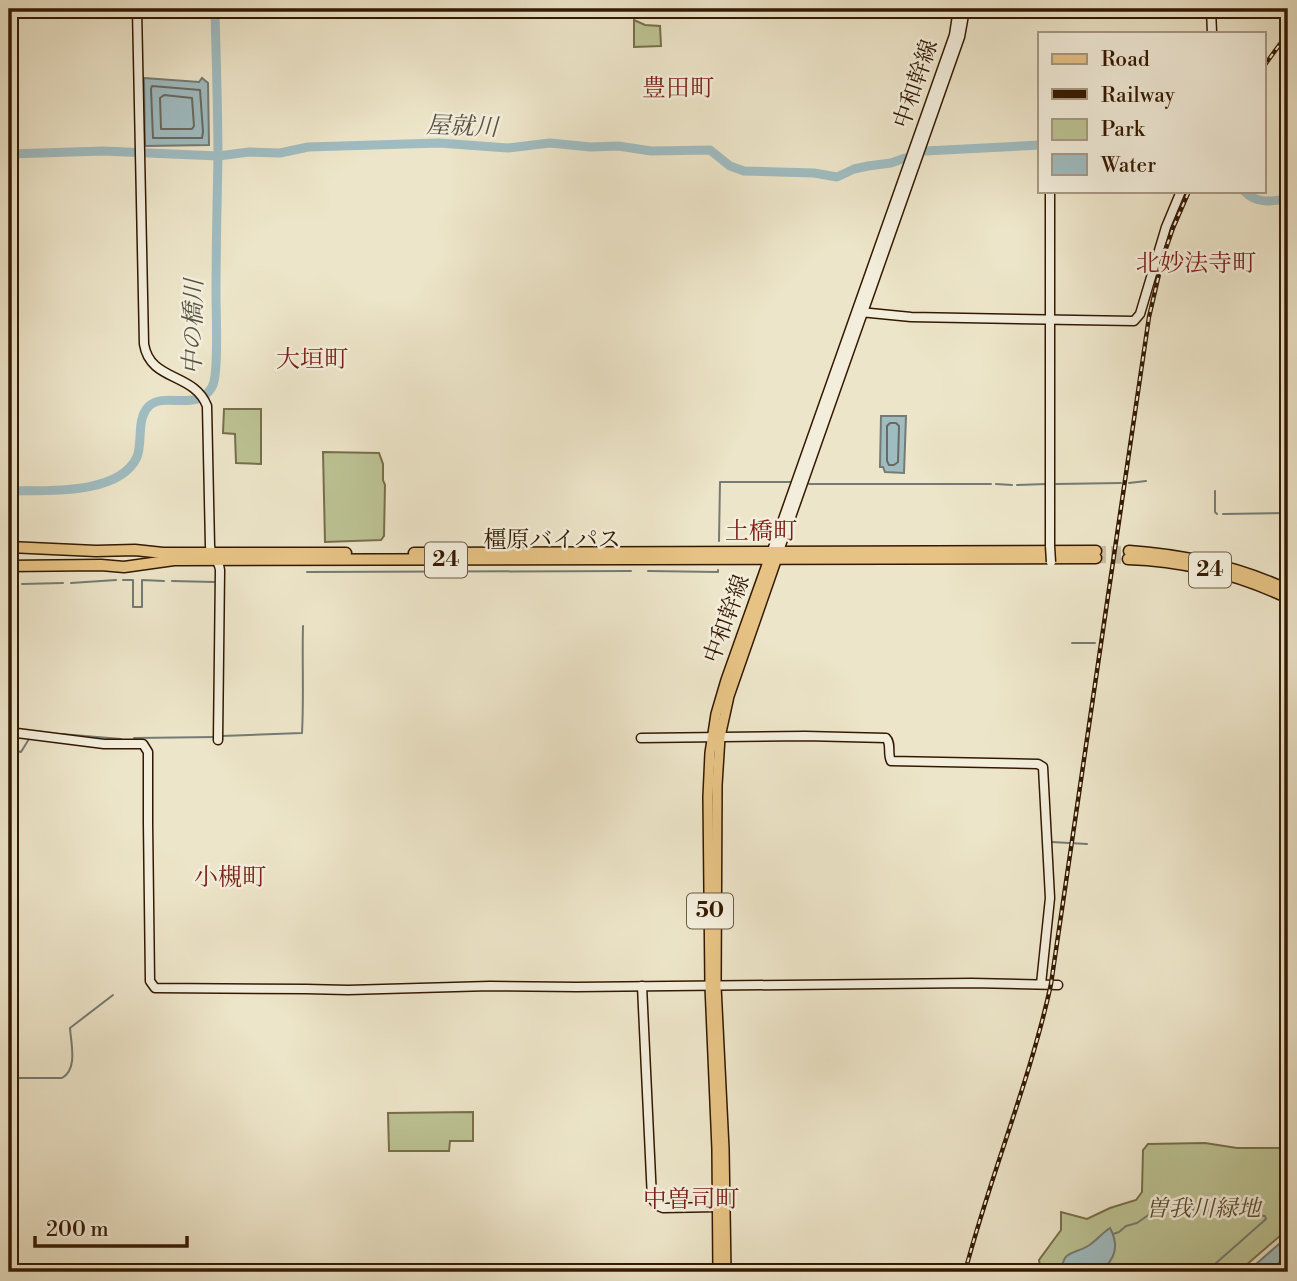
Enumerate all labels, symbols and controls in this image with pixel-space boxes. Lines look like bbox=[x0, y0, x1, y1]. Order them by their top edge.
legend bbox=[1038, 32, 1266, 192]
street label: 中和幹線 bbox=[888, 36, 944, 132]
text: Road bbox=[1101, 47, 1150, 73]
district label: 豊田町 bbox=[642, 74, 714, 104]
text: Railway bbox=[1101, 83, 1176, 109]
water label: 屋就川 bbox=[425, 111, 501, 143]
text: Park bbox=[1101, 117, 1146, 143]
text: Water bbox=[1100, 153, 1156, 179]
district label: 北妙法寺町 bbox=[1136, 249, 1256, 279]
water label: 中の橋川 bbox=[178, 276, 210, 375]
district label: 大垣町 bbox=[276, 345, 348, 375]
district label: 土橋町 bbox=[725, 517, 797, 547]
street label: 橿原バイパス bbox=[483, 526, 621, 554]
road number: 24 bbox=[425, 542, 467, 578]
road number: 24 bbox=[1189, 552, 1231, 588]
street label: 中和幹線 bbox=[698, 571, 756, 667]
district label: 小槻町 bbox=[194, 863, 266, 893]
road number: 50 bbox=[687, 894, 733, 928]
district label: 中曽司町 bbox=[643, 1185, 739, 1215]
park label: 曽我川緑地 bbox=[1146, 1195, 1264, 1223]
scale bar bbox=[35, 1204, 187, 1248]
text: 200 m bbox=[46, 1217, 109, 1243]

